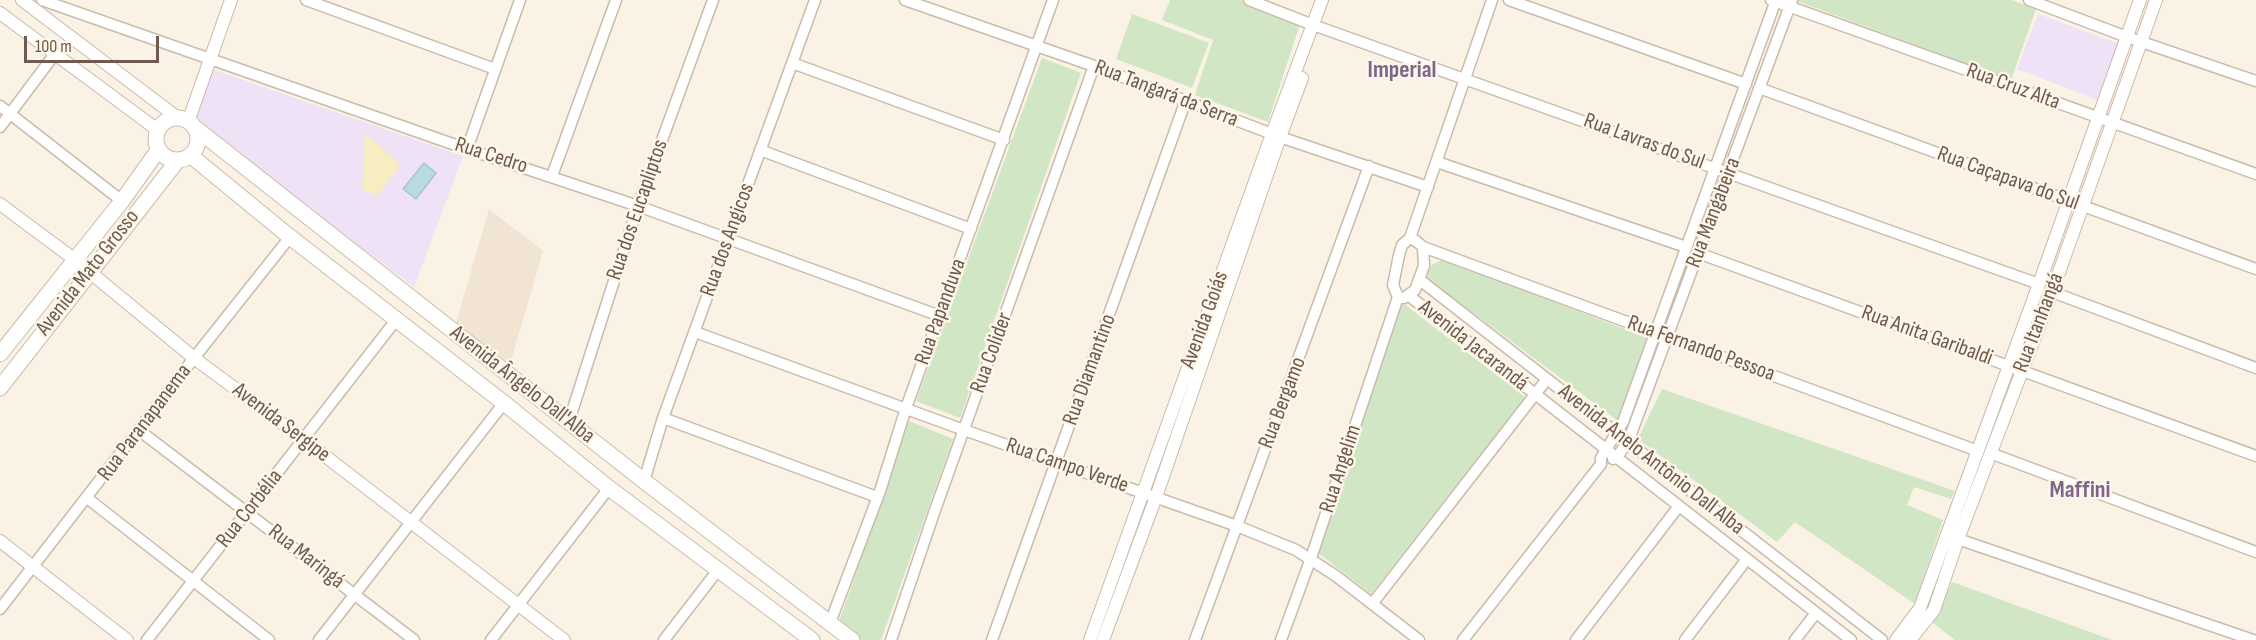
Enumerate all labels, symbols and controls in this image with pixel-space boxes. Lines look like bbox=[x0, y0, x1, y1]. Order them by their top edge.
scale bar bbox=[27, 24, 162, 62]
text: 100 m bbox=[35, 36, 72, 57]
street label: Rua Tangará da Serra bbox=[1090, 54, 1242, 134]
district label: Imperial bbox=[1368, 57, 1436, 85]
street label: Rua Cruz Alta bbox=[1963, 58, 2063, 116]
street label: Rua Lavras do Sul bbox=[1580, 108, 1708, 176]
street label: Rua Cedro bbox=[451, 132, 531, 180]
street label: Rua dos Eucapliptos bbox=[602, 136, 674, 284]
street label: Rua Caçapava do Sul bbox=[1933, 141, 2083, 217]
street label: Rua Mangabeira bbox=[1681, 154, 1747, 272]
street label: Rua dos Angicos bbox=[695, 180, 761, 300]
street label: Avenida Mato Grosso bbox=[31, 205, 145, 341]
street label: Rua Papanduva bbox=[910, 255, 972, 369]
street label: Avenida Goiás bbox=[1175, 268, 1235, 372]
street label: Rua Itanhangá bbox=[2008, 269, 2070, 377]
street label: Avenida Jacarandá bbox=[1413, 295, 1533, 397]
street label: Rua Anita Garibaldi bbox=[1858, 300, 1996, 372]
street label: Rua Colider bbox=[965, 309, 1019, 397]
street label: Rua Fernando Pessoa bbox=[1624, 310, 1778, 388]
street label: Rua Diamantino bbox=[1058, 311, 1122, 429]
street label: Avenida Ângelo Dall'Alba bbox=[444, 320, 600, 450]
street label: Rua Bergamo bbox=[1253, 354, 1313, 452]
street label: Rua Paranapanema bbox=[92, 359, 198, 487]
street label: Avenida Sergipe bbox=[227, 378, 335, 468]
street label: Avenida Anelo Antônio Dall Alba bbox=[1553, 379, 1749, 541]
street label: Rua Angelim bbox=[1314, 422, 1368, 516]
street label: Rua Campo Verde bbox=[1002, 433, 1132, 499]
street label: Rua Corbélia bbox=[211, 464, 289, 554]
district label: Maffini bbox=[2050, 477, 2110, 505]
street label: Rua Maringá bbox=[263, 519, 349, 595]

